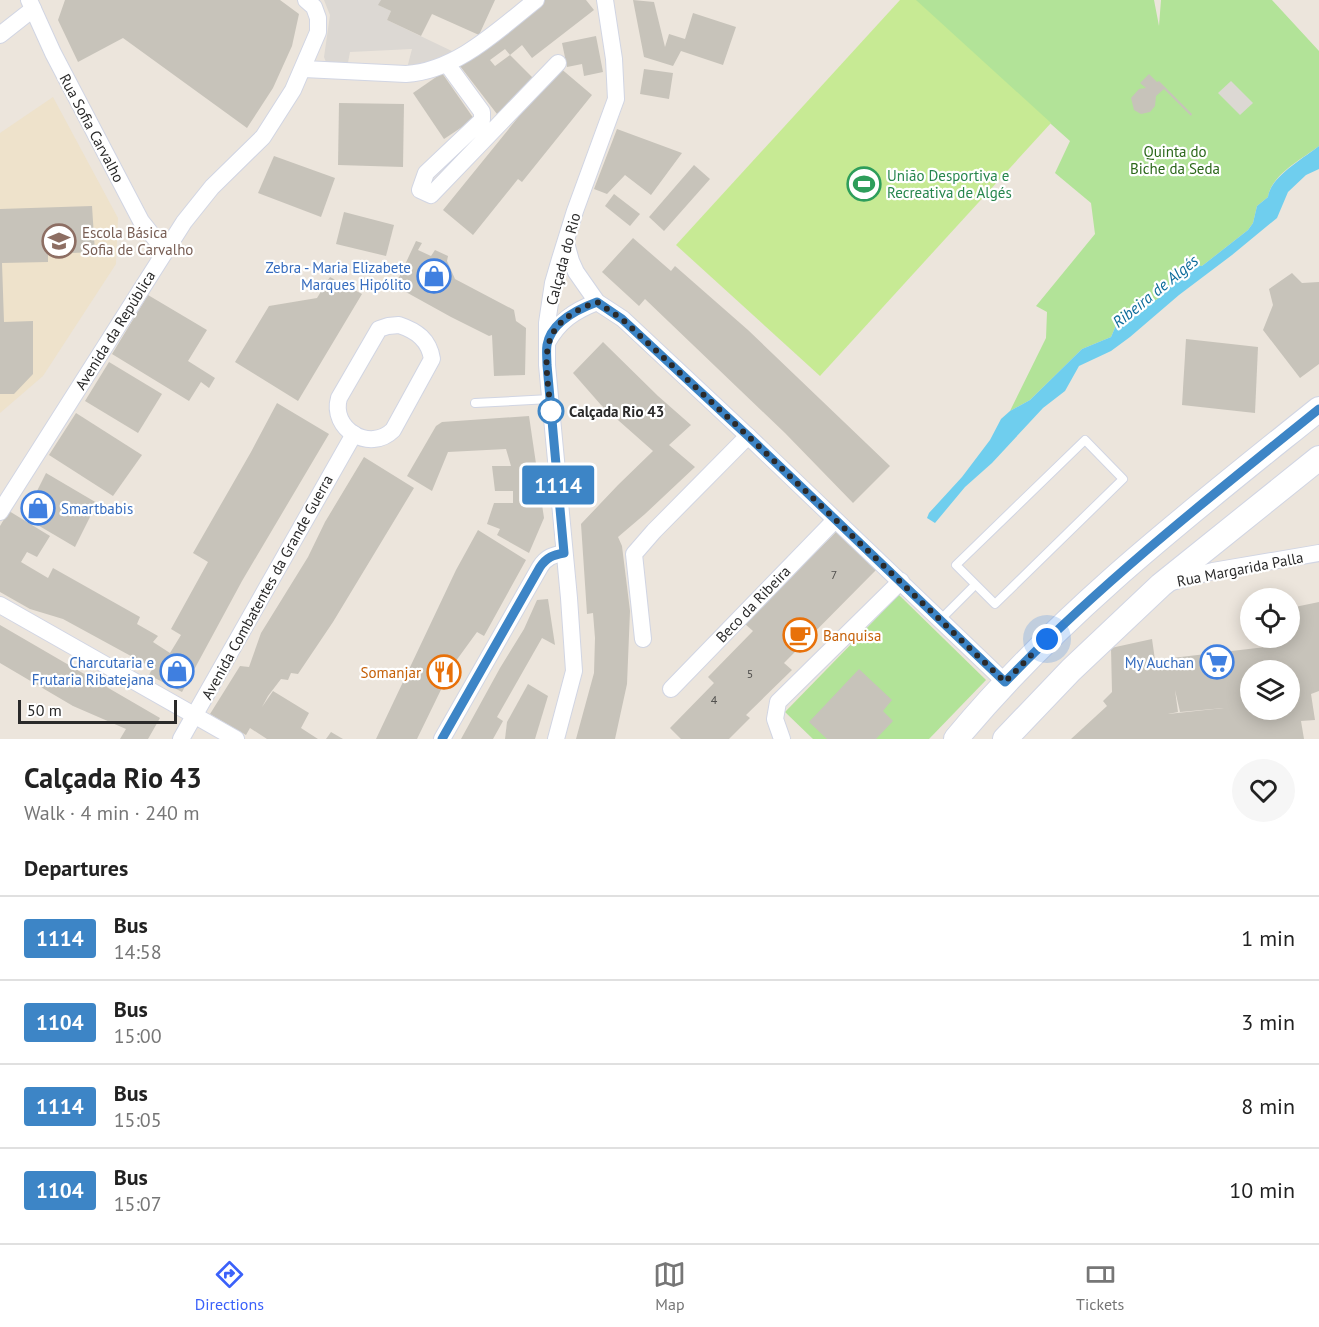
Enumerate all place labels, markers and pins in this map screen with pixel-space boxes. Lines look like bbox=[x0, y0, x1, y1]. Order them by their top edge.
sports icon: União Desportiva e Recreativa de Algés bbox=[846, 166, 882, 202]
place label: União Desportiva e Recreativa de Algés bbox=[887, 166, 1012, 202]
school or university icon: Escola Básica Sofia de Carvalho bbox=[41, 223, 77, 259]
place label: Escola Básica Sofia de Carvalho bbox=[82, 223, 193, 259]
place label: Zebra - Maria Elizabete Marques Hipólito bbox=[266, 258, 411, 294]
shop icon: Zebra - Maria Elizabete Marques Hipólito bbox=[416, 258, 452, 294]
marker: Calçada Rio 43 bbox=[538, 398, 564, 424]
place label: Calçada Rio 43 bbox=[569, 402, 664, 421]
shop icon: Smartbabis bbox=[20, 490, 56, 526]
place label: Smartbabis bbox=[61, 499, 133, 518]
cafe icon: Banquisa bbox=[782, 617, 818, 653]
place label: Banquisa bbox=[823, 626, 881, 645]
supermarket icon: My Auchan bbox=[1199, 644, 1235, 680]
place label: Charcutaria e Frutaria Ribatejana bbox=[32, 653, 154, 689]
shop icon: Charcutaria e Frutaria Ribatejana bbox=[159, 653, 195, 689]
place label: My Auchan bbox=[1125, 653, 1194, 672]
restaurant icon: Somanjar bbox=[426, 654, 462, 690]
place label: Somanjar bbox=[361, 663, 421, 682]

